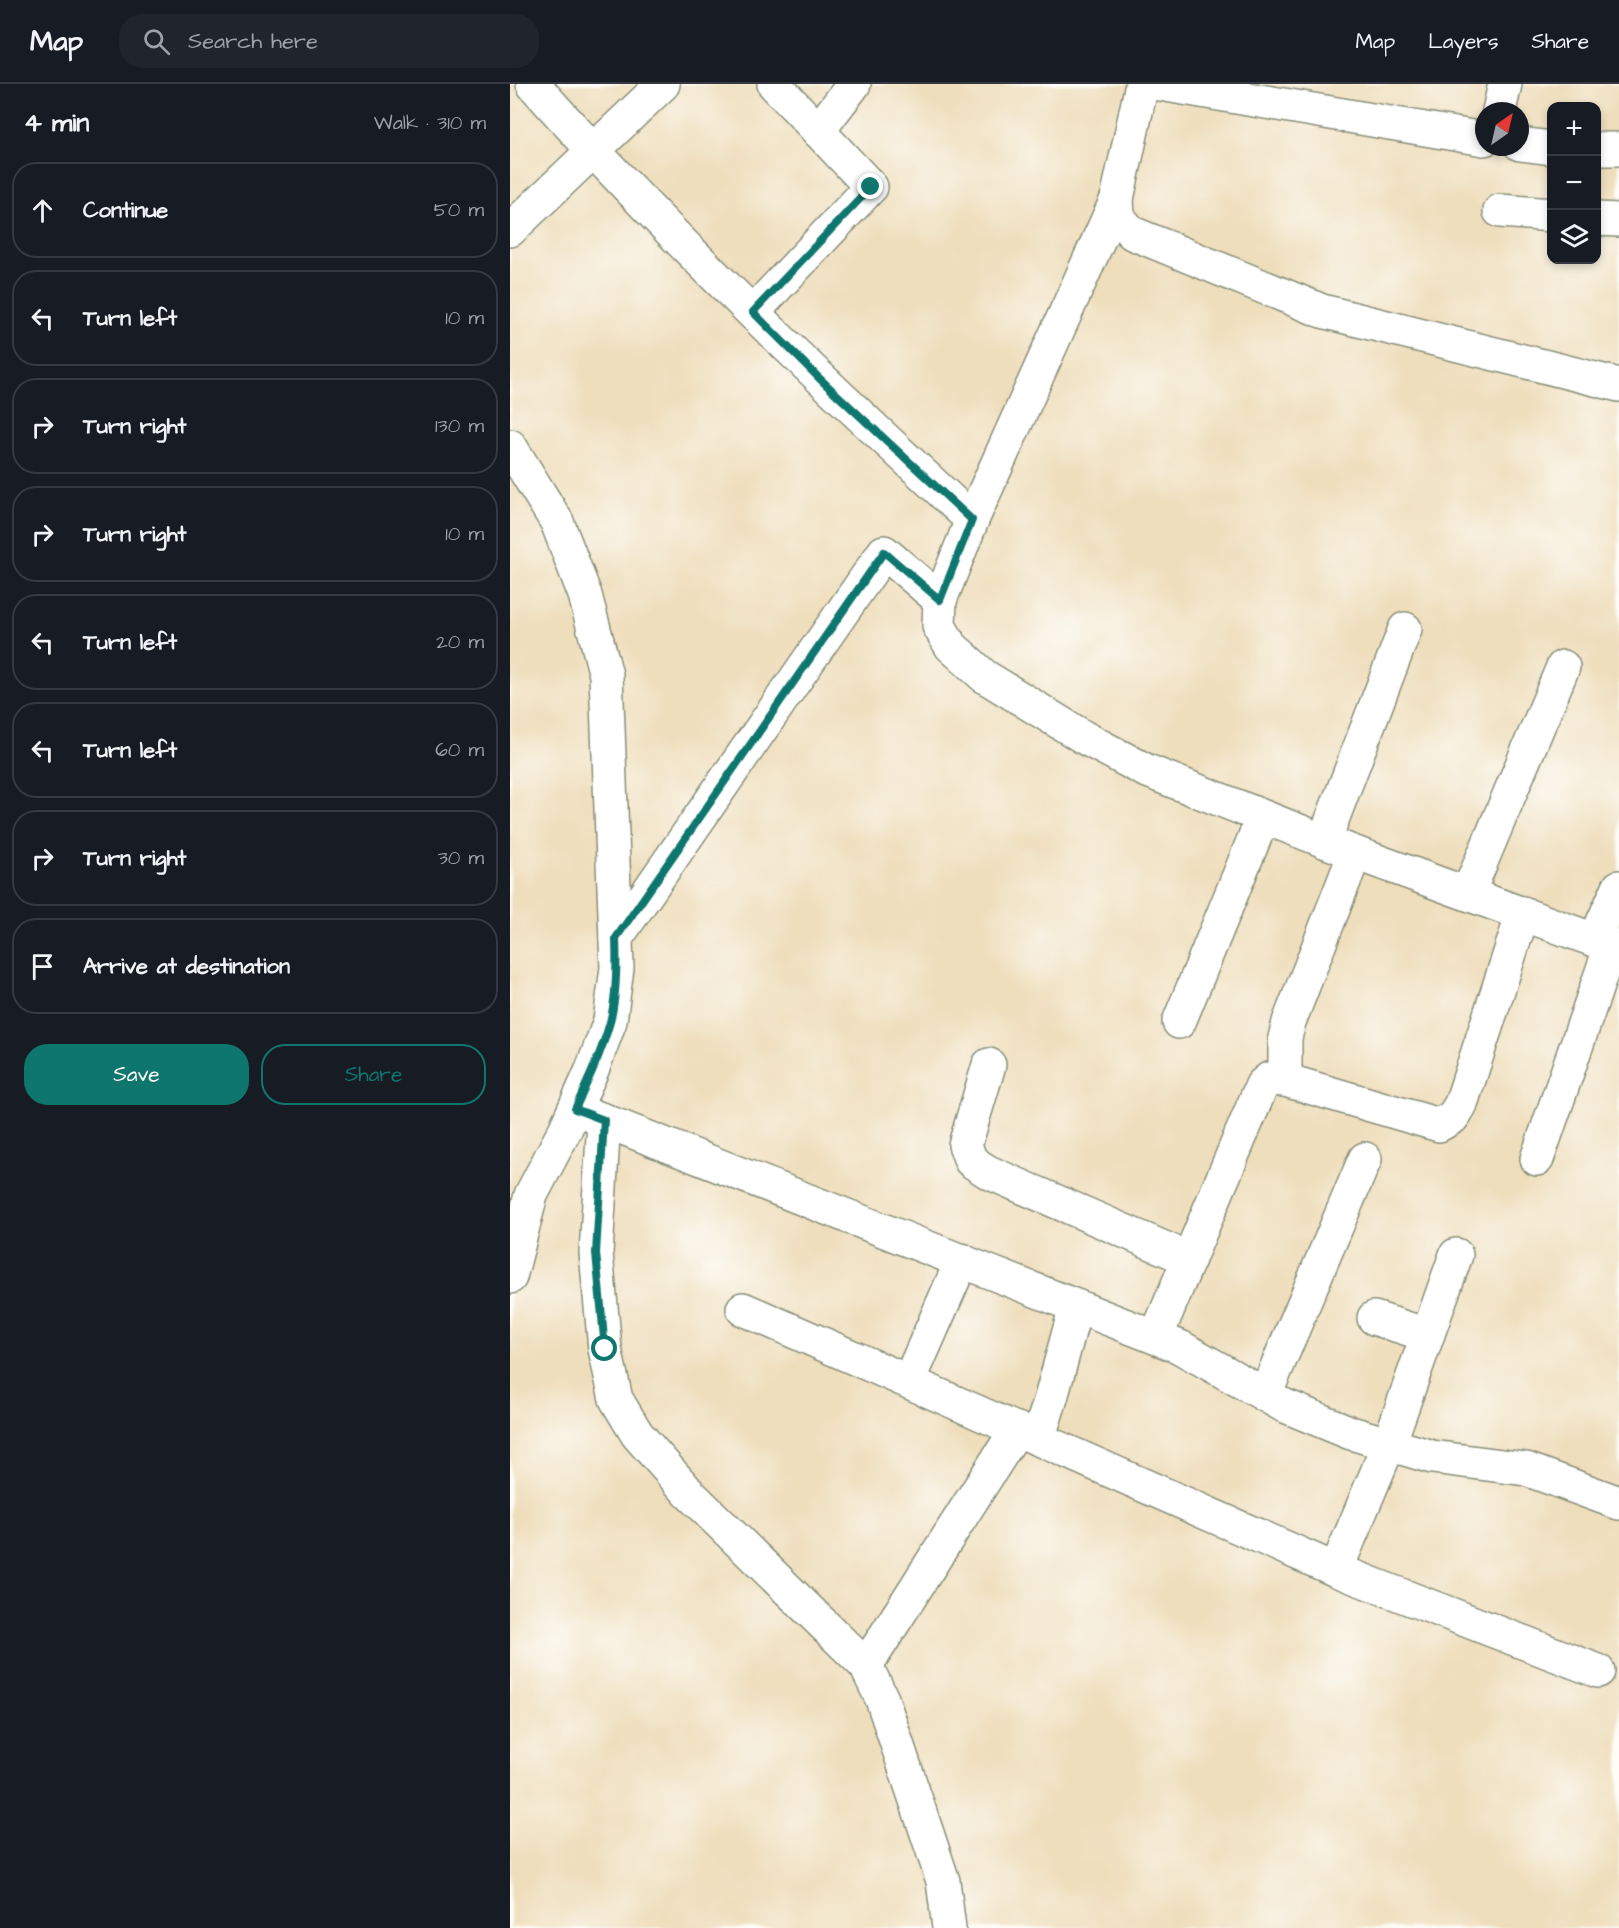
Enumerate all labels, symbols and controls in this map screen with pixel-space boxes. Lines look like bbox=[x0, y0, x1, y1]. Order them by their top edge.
search box bbox=[119, 14, 539, 68]
text: Map bbox=[30, 22, 83, 61]
icon: search bbox=[140, 25, 173, 58]
text: Search here bbox=[188, 26, 318, 57]
text: Map bbox=[1355, 27, 1395, 56]
text: Layers bbox=[1428, 27, 1498, 56]
text: Share bbox=[1531, 27, 1589, 56]
north arrow bbox=[1475, 102, 1529, 156]
map controls bbox=[1547, 102, 1601, 264]
button: + bbox=[1547, 102, 1601, 156]
text: 4 min bbox=[24, 105, 89, 141]
text: Walk · 310 m bbox=[374, 109, 486, 137]
button: − bbox=[1547, 156, 1601, 210]
route end bbox=[857, 173, 883, 199]
icon: ahead bbox=[26, 194, 59, 227]
text: Continue bbox=[83, 195, 168, 226]
text: 50 m bbox=[434, 196, 484, 224]
button: layers bbox=[1547, 210, 1601, 264]
icon: left bbox=[26, 302, 59, 335]
text: Turn left bbox=[83, 303, 177, 334]
text: 10 m bbox=[445, 304, 484, 332]
icon: right bbox=[26, 410, 59, 443]
text: Turn right bbox=[83, 411, 186, 442]
text: 130 m bbox=[435, 412, 484, 440]
icon: right bbox=[26, 518, 59, 551]
text: Turn right bbox=[83, 519, 186, 550]
text: 10 m bbox=[445, 520, 484, 548]
icon: left bbox=[26, 626, 59, 659]
text: Turn left bbox=[83, 627, 177, 658]
text: 20 m bbox=[436, 628, 484, 656]
icon: left bbox=[26, 734, 59, 767]
text: Turn left bbox=[83, 735, 177, 766]
text: 60 m bbox=[435, 736, 484, 764]
icon: right bbox=[26, 842, 59, 875]
text: Turn right bbox=[83, 843, 186, 874]
text: 30 m bbox=[438, 844, 484, 872]
icon: arrive bbox=[26, 950, 59, 983]
text: Arrive at destination bbox=[83, 951, 290, 982]
button: Save bbox=[24, 1044, 249, 1105]
button: Share bbox=[261, 1044, 486, 1105]
route start bbox=[591, 1335, 617, 1361]

